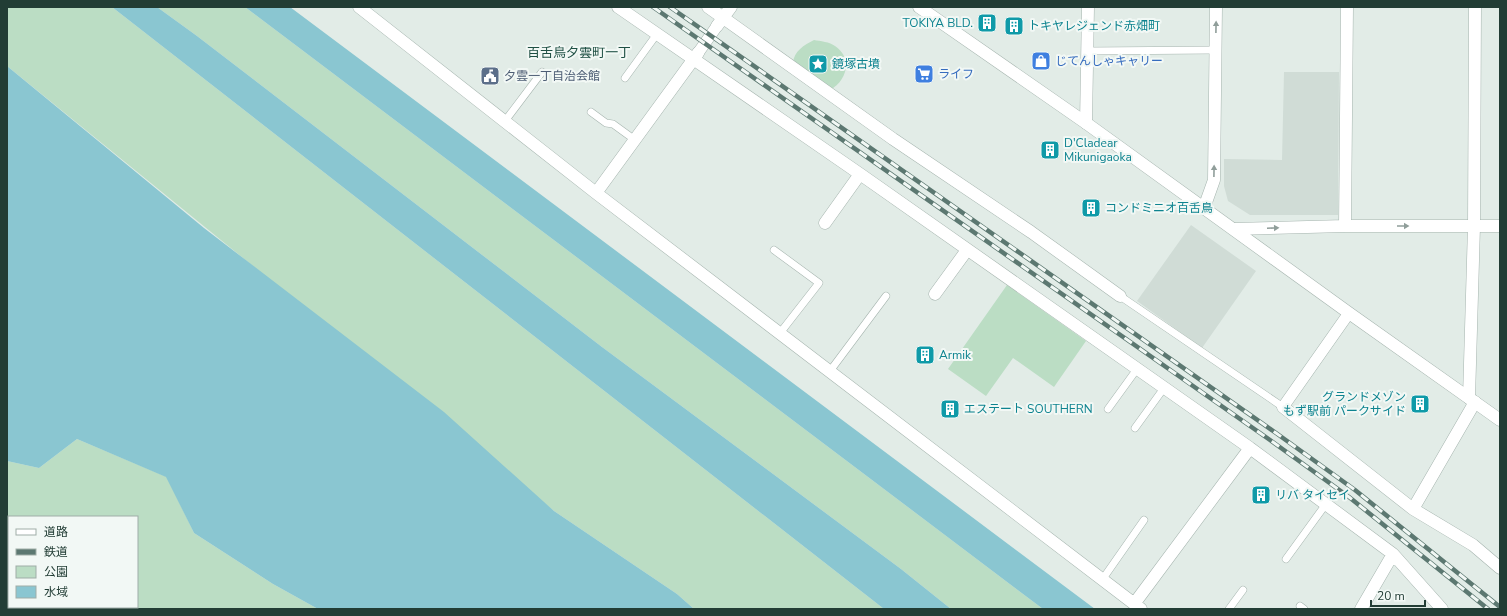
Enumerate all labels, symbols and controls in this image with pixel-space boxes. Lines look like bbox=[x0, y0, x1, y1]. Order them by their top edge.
building icon: TOKIYA BLD. bbox=[976, 12, 998, 34]
place label: TOKIYA BLD. bbox=[902, 15, 973, 31]
building icon: トキヤレジェンド赤畑町 bbox=[1003, 15, 1025, 37]
place label: トキヤレジェンド赤畑町 bbox=[1028, 18, 1160, 34]
one-way arrow bbox=[1213, 20, 1219, 33]
district label: 百舌鳥夕雲町一丁 bbox=[527, 44, 631, 62]
shop icon: じてんしゃキャリー bbox=[1030, 50, 1052, 72]
place icon: 鏡塚古墳 bbox=[807, 53, 829, 75]
place label: じてんしゃキャリー bbox=[1055, 53, 1163, 69]
place label: 鏡塚古墳 bbox=[832, 56, 880, 72]
supermarket icon: ライフ bbox=[913, 63, 935, 85]
public building icon: 夕雲一丁自治会館 bbox=[479, 65, 501, 87]
place label: ライフ bbox=[938, 66, 974, 82]
place label: 夕雲一丁自治会館 bbox=[504, 68, 600, 84]
place label: D'Cladear Mikunigaoka bbox=[1064, 135, 1132, 165]
building icon: D'Cladear Mikunigaoka bbox=[1039, 139, 1061, 161]
one-way arrow bbox=[1211, 165, 1218, 177]
building icon: コンドミニオ百舌鳥 bbox=[1080, 197, 1102, 219]
place label: コンドミニオ百舌鳥 bbox=[1105, 200, 1213, 216]
one-way arrow bbox=[1397, 223, 1410, 229]
one-way arrow bbox=[1267, 225, 1280, 231]
building icon: Armik bbox=[914, 344, 936, 366]
place label: Armik bbox=[939, 347, 972, 363]
place label: グランドメゾン もず駅前 パークサイド bbox=[1283, 389, 1406, 419]
building icon: グランドメゾン もず駅前 パークサイド bbox=[1409, 393, 1431, 415]
building icon: エステート SOUTHERN bbox=[939, 398, 961, 420]
place label: エステート SOUTHERN bbox=[964, 401, 1093, 417]
building icon: リバ タイセイ bbox=[1250, 484, 1272, 506]
place label: リバ タイセイ bbox=[1275, 487, 1350, 503]
legend bbox=[8, 516, 138, 608]
text: 道路 bbox=[44, 524, 68, 540]
text: 鉄道 bbox=[44, 544, 68, 560]
text: 公園 bbox=[44, 564, 68, 580]
scale bar bbox=[1371, 582, 1425, 608]
text: 水域 bbox=[44, 584, 68, 600]
text: 20 m bbox=[1377, 588, 1405, 604]

